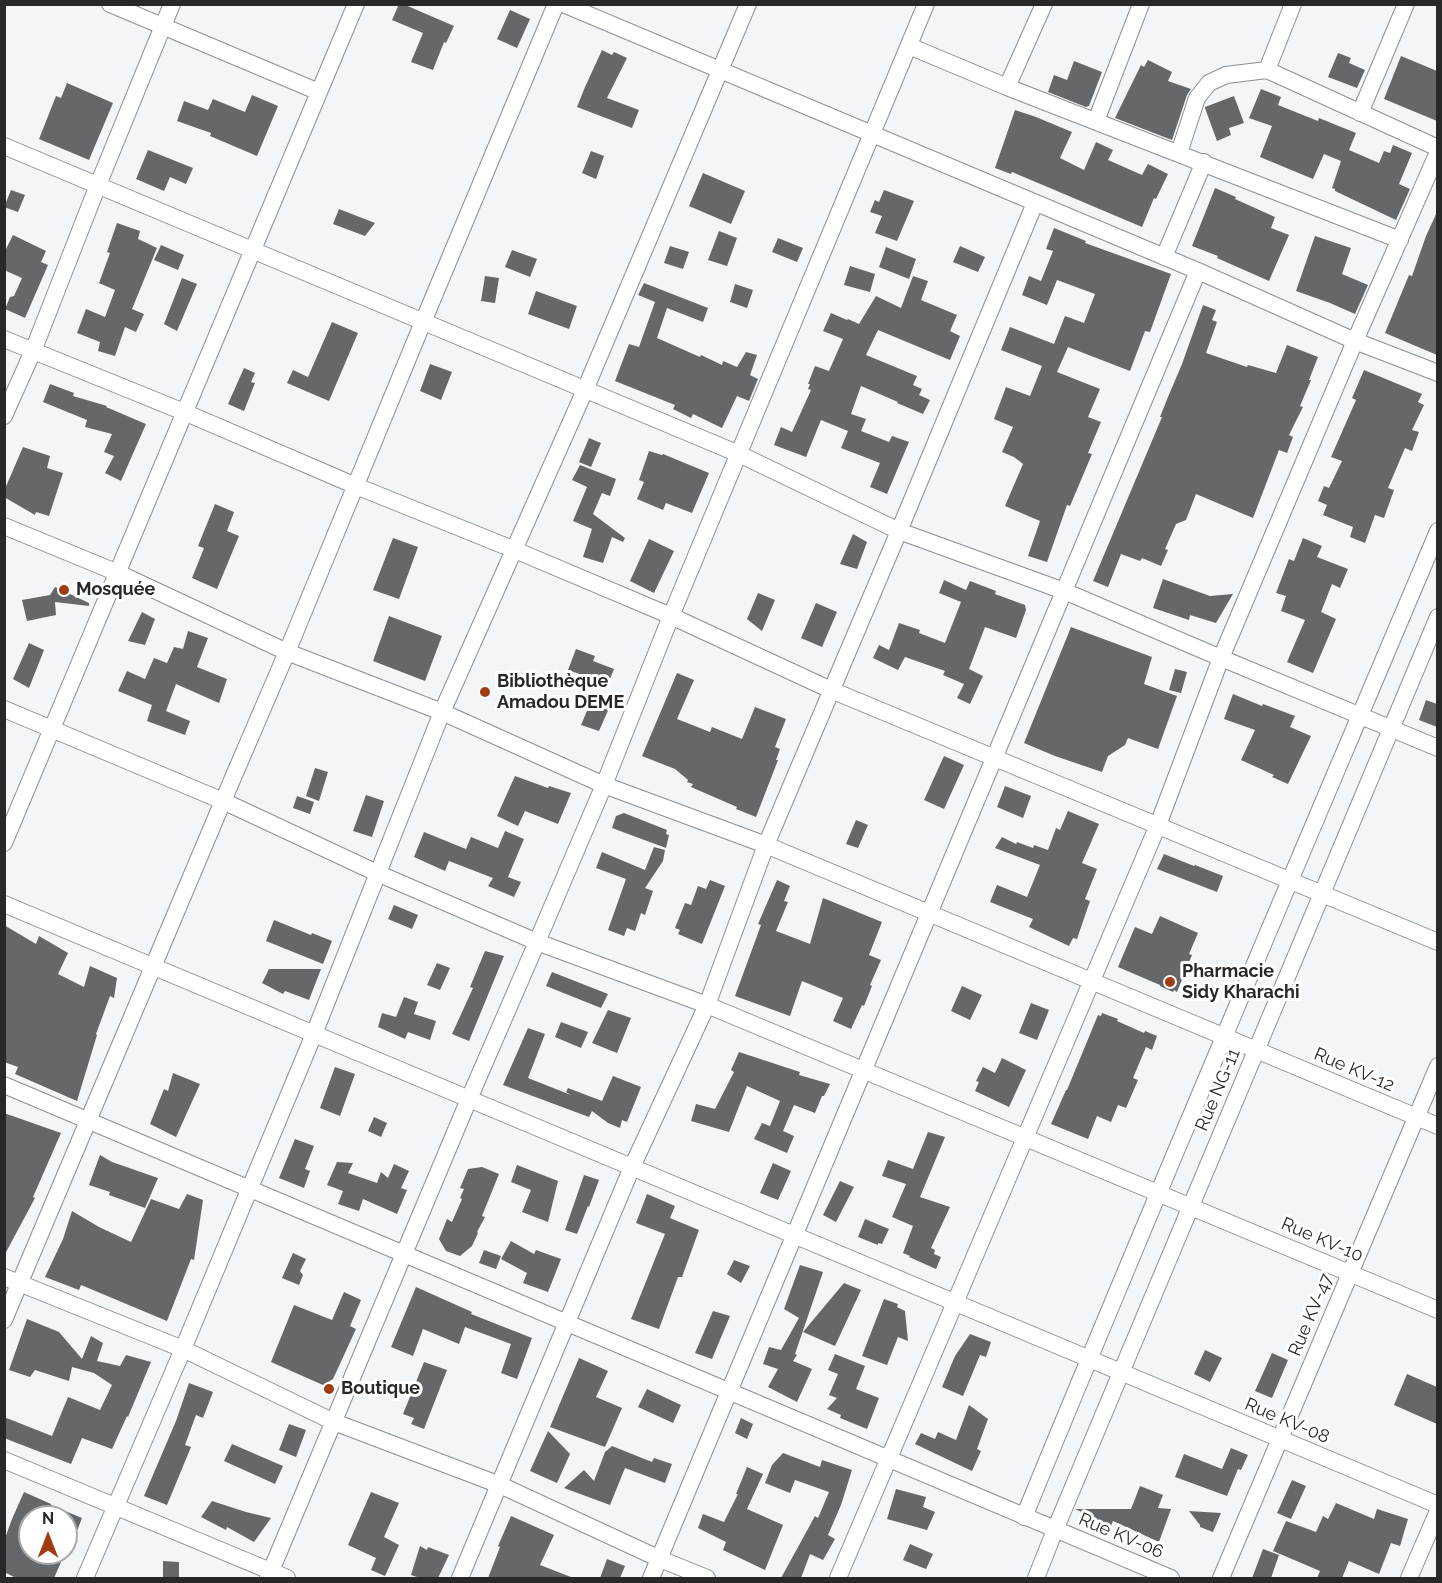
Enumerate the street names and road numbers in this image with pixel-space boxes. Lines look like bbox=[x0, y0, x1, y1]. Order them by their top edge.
street label: Rue KV-12 bbox=[1311, 1043, 1397, 1097]
street label: Rue NG-11 bbox=[1191, 1046, 1245, 1134]
street label: Rue KV-10 bbox=[1278, 1213, 1366, 1267]
street label: Rue KV-47 bbox=[1284, 1271, 1338, 1359]
street label: Rue KV-08 bbox=[1241, 1393, 1333, 1449]
street label: Rue KV-06 bbox=[1075, 1508, 1167, 1564]

